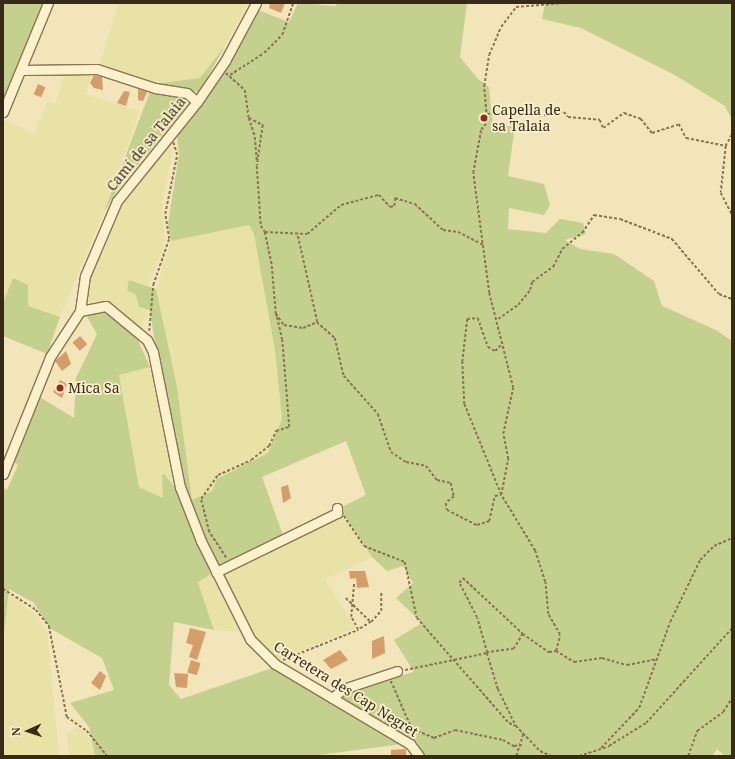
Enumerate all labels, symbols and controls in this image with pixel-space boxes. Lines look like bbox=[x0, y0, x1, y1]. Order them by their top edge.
street label: Camí de sa Talaia bbox=[103, 94, 189, 194]
place label: Capella de sa Talaia bbox=[492, 102, 561, 134]
marker: Capella de sa Talaia bbox=[479, 113, 489, 123]
place label: Mica Sa bbox=[68, 380, 120, 396]
marker: Mica Sa bbox=[55, 383, 65, 393]
street label: Carretera des Cap Negret bbox=[271, 638, 421, 740]
north arrow bbox=[8, 711, 48, 751]
text: N bbox=[8, 727, 23, 736]

